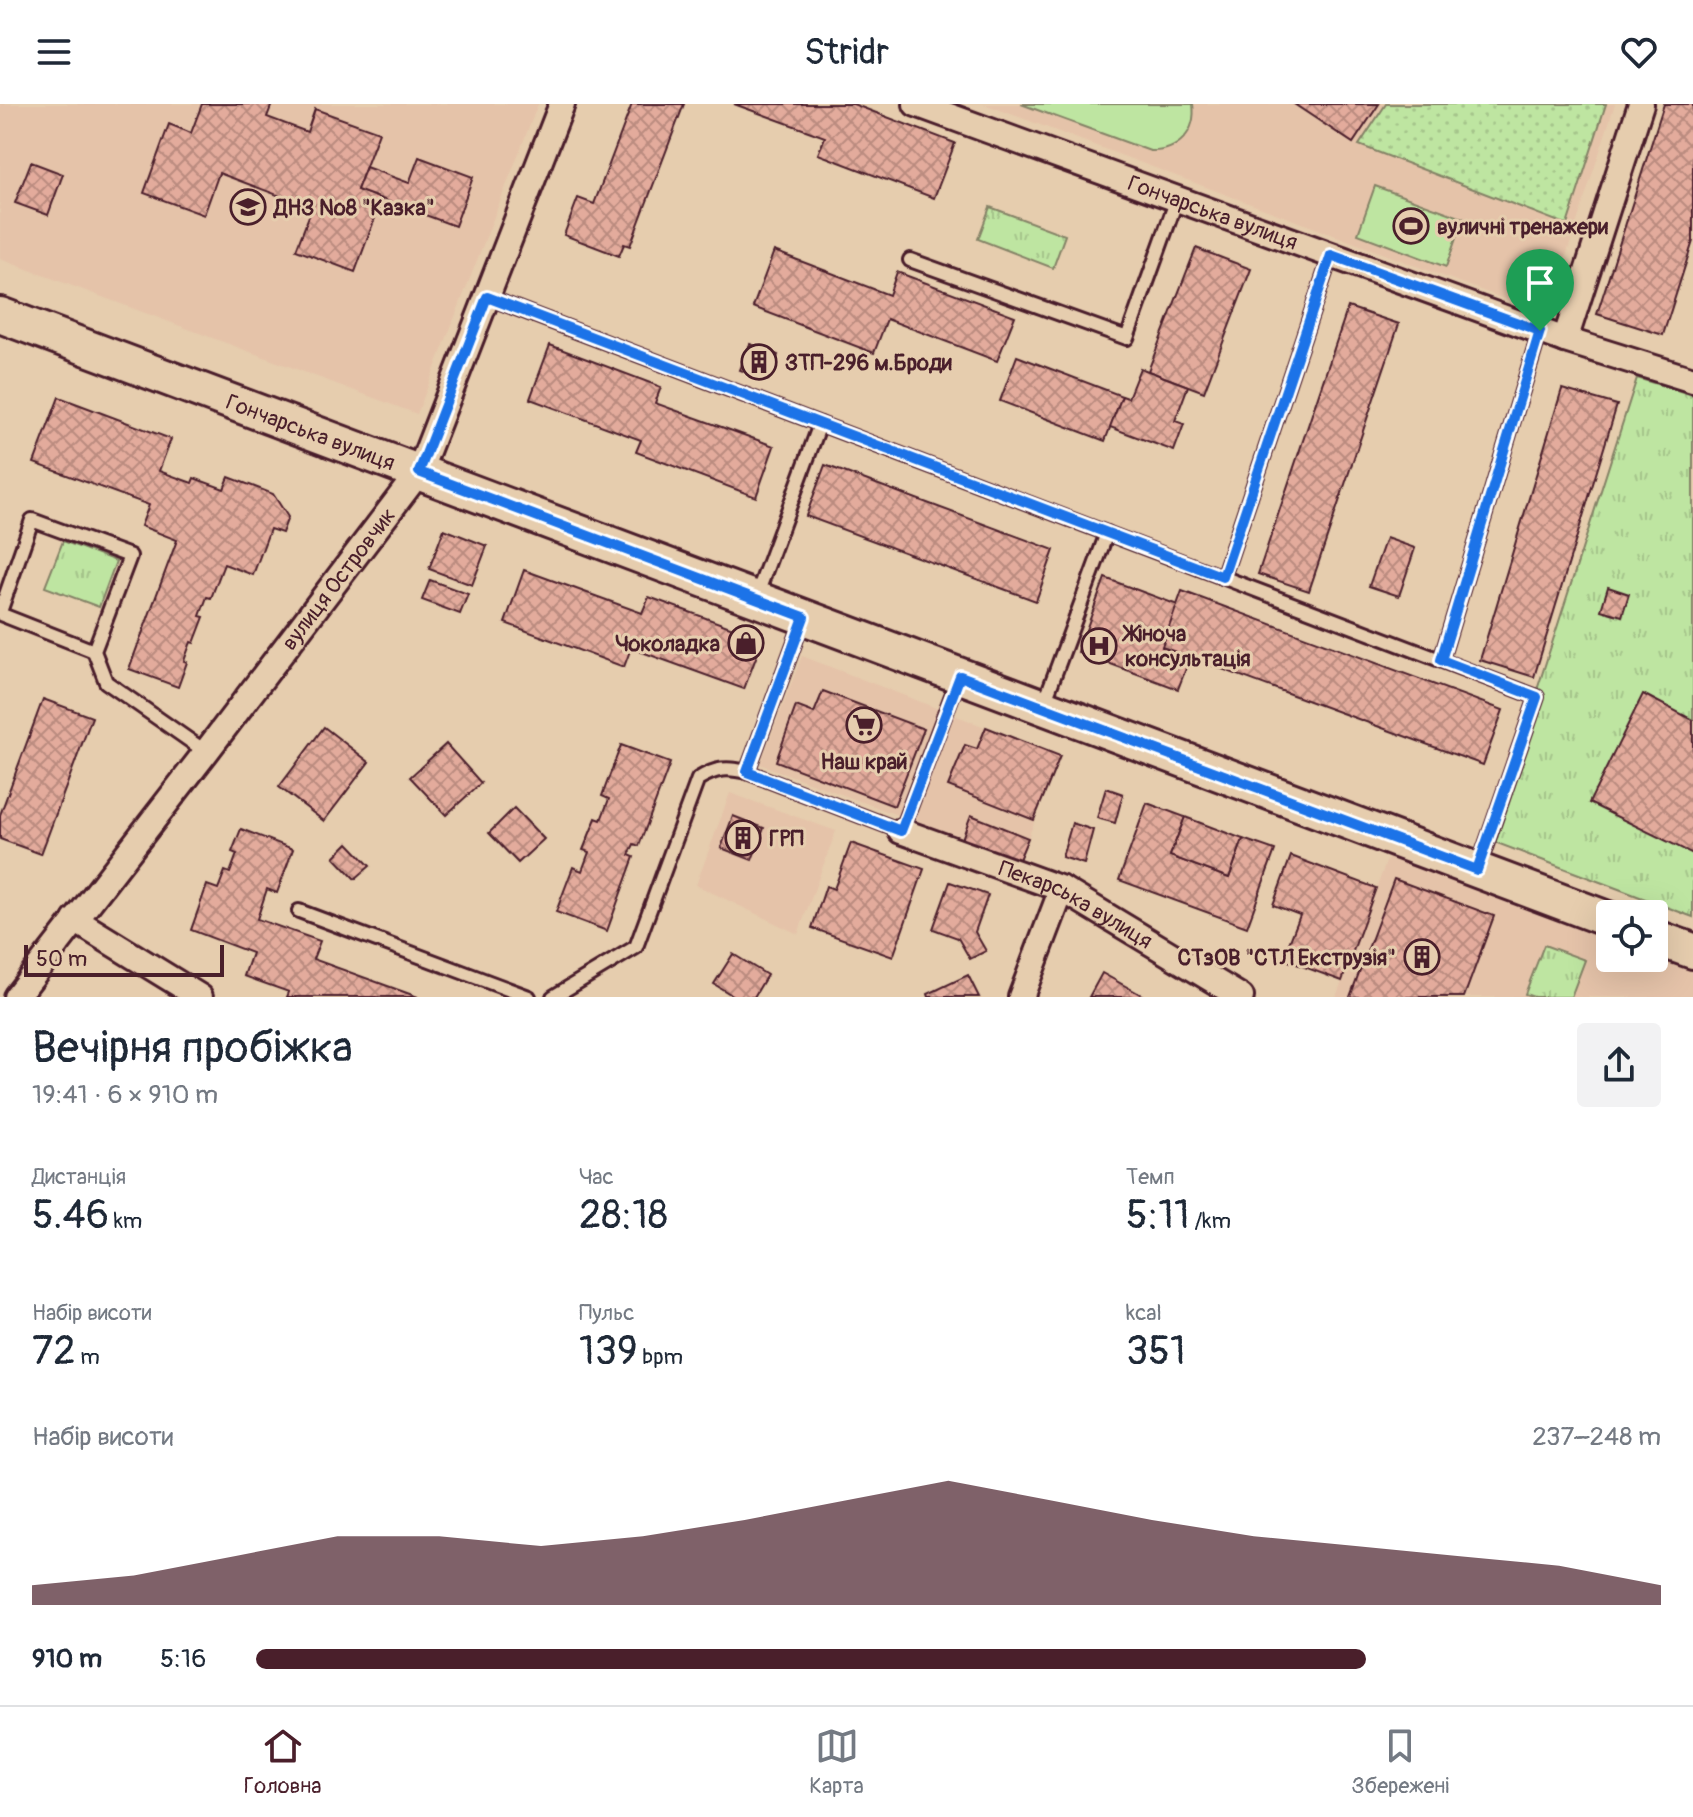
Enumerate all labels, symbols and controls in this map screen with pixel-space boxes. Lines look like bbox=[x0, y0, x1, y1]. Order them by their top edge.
icon: menu bbox=[32, 30, 76, 74]
text: Stridr bbox=[804, 30, 889, 75]
icon: heart bbox=[1617, 30, 1661, 74]
street label: Гончарська вулиця bbox=[1124, 169, 1301, 257]
school or university icon: ДНЗ №8 "Казка" bbox=[229, 188, 267, 226]
place label: ДНЗ №8 "Казка" bbox=[272, 194, 435, 222]
sports icon: вуличні тренажери bbox=[1392, 207, 1430, 245]
place label: вуличні тренажери bbox=[1437, 213, 1608, 241]
pin bbox=[1506, 249, 1574, 331]
icon: arrive bbox=[1518, 261, 1562, 305]
building icon: ЗТП-296 м.Броди bbox=[740, 343, 778, 381]
place label: ЗТП-296 м.Броди bbox=[785, 349, 952, 377]
street label: Гончарська вулиця bbox=[222, 388, 399, 477]
street label: вулиця Островчик bbox=[276, 502, 402, 656]
place label: Жіноча консультація bbox=[1121, 620, 1251, 673]
shop icon: Чоколадка bbox=[727, 624, 765, 662]
hospital icon: Жіноча консультація bbox=[1080, 627, 1118, 665]
place label: Чоколадка bbox=[615, 630, 720, 658]
supermarket icon: Наш край bbox=[845, 706, 883, 744]
place label: Наш край bbox=[820, 748, 908, 776]
building icon: ГРП bbox=[724, 819, 762, 857]
place label: ГРП bbox=[769, 825, 804, 853]
street label: Пекарська вулиця bbox=[995, 854, 1157, 955]
map controls bbox=[1596, 900, 1668, 972]
button: locate bbox=[1596, 900, 1668, 972]
building icon: СТзОВ "СТЛ Екструзія" bbox=[1403, 938, 1441, 976]
scale bar bbox=[24, 941, 224, 977]
place label: СТзОВ "СТЛ Екструзія" bbox=[1178, 944, 1396, 972]
text: 50 m bbox=[36, 945, 87, 973]
text: Вечірня пробіжка bbox=[32, 1021, 353, 1076]
button: share bbox=[1577, 1023, 1661, 1107]
text: 19:41 · 6 × 910 m bbox=[32, 1079, 218, 1111]
text: Дистанція bbox=[32, 1163, 126, 1191]
text: Час bbox=[579, 1163, 614, 1191]
text: Темп bbox=[1126, 1163, 1175, 1191]
text: 5.46 bbox=[32, 1191, 109, 1240]
text: 28:18 bbox=[579, 1191, 668, 1240]
text: 5:11 bbox=[1126, 1191, 1190, 1240]
text: km bbox=[109, 1207, 142, 1235]
text: /km bbox=[1190, 1207, 1231, 1235]
text: Набір висоти bbox=[32, 1299, 152, 1327]
text: Пульс bbox=[579, 1299, 634, 1327]
text: kcal bbox=[1126, 1299, 1162, 1327]
text: 72 bbox=[32, 1327, 76, 1376]
text: 139 bbox=[579, 1327, 638, 1376]
text: 351 bbox=[1126, 1327, 1186, 1376]
text: m bbox=[76, 1343, 100, 1371]
text: bpm bbox=[638, 1343, 683, 1371]
text: Набір висоти bbox=[32, 1421, 173, 1453]
text: 237–248 m bbox=[1532, 1421, 1661, 1453]
text: 910 m bbox=[32, 1643, 102, 1675]
text: 5:16 bbox=[160, 1643, 206, 1675]
tab: Головна bbox=[244, 1724, 322, 1800]
tab: Карта bbox=[809, 1724, 864, 1800]
tab: Збережені bbox=[1351, 1724, 1449, 1800]

